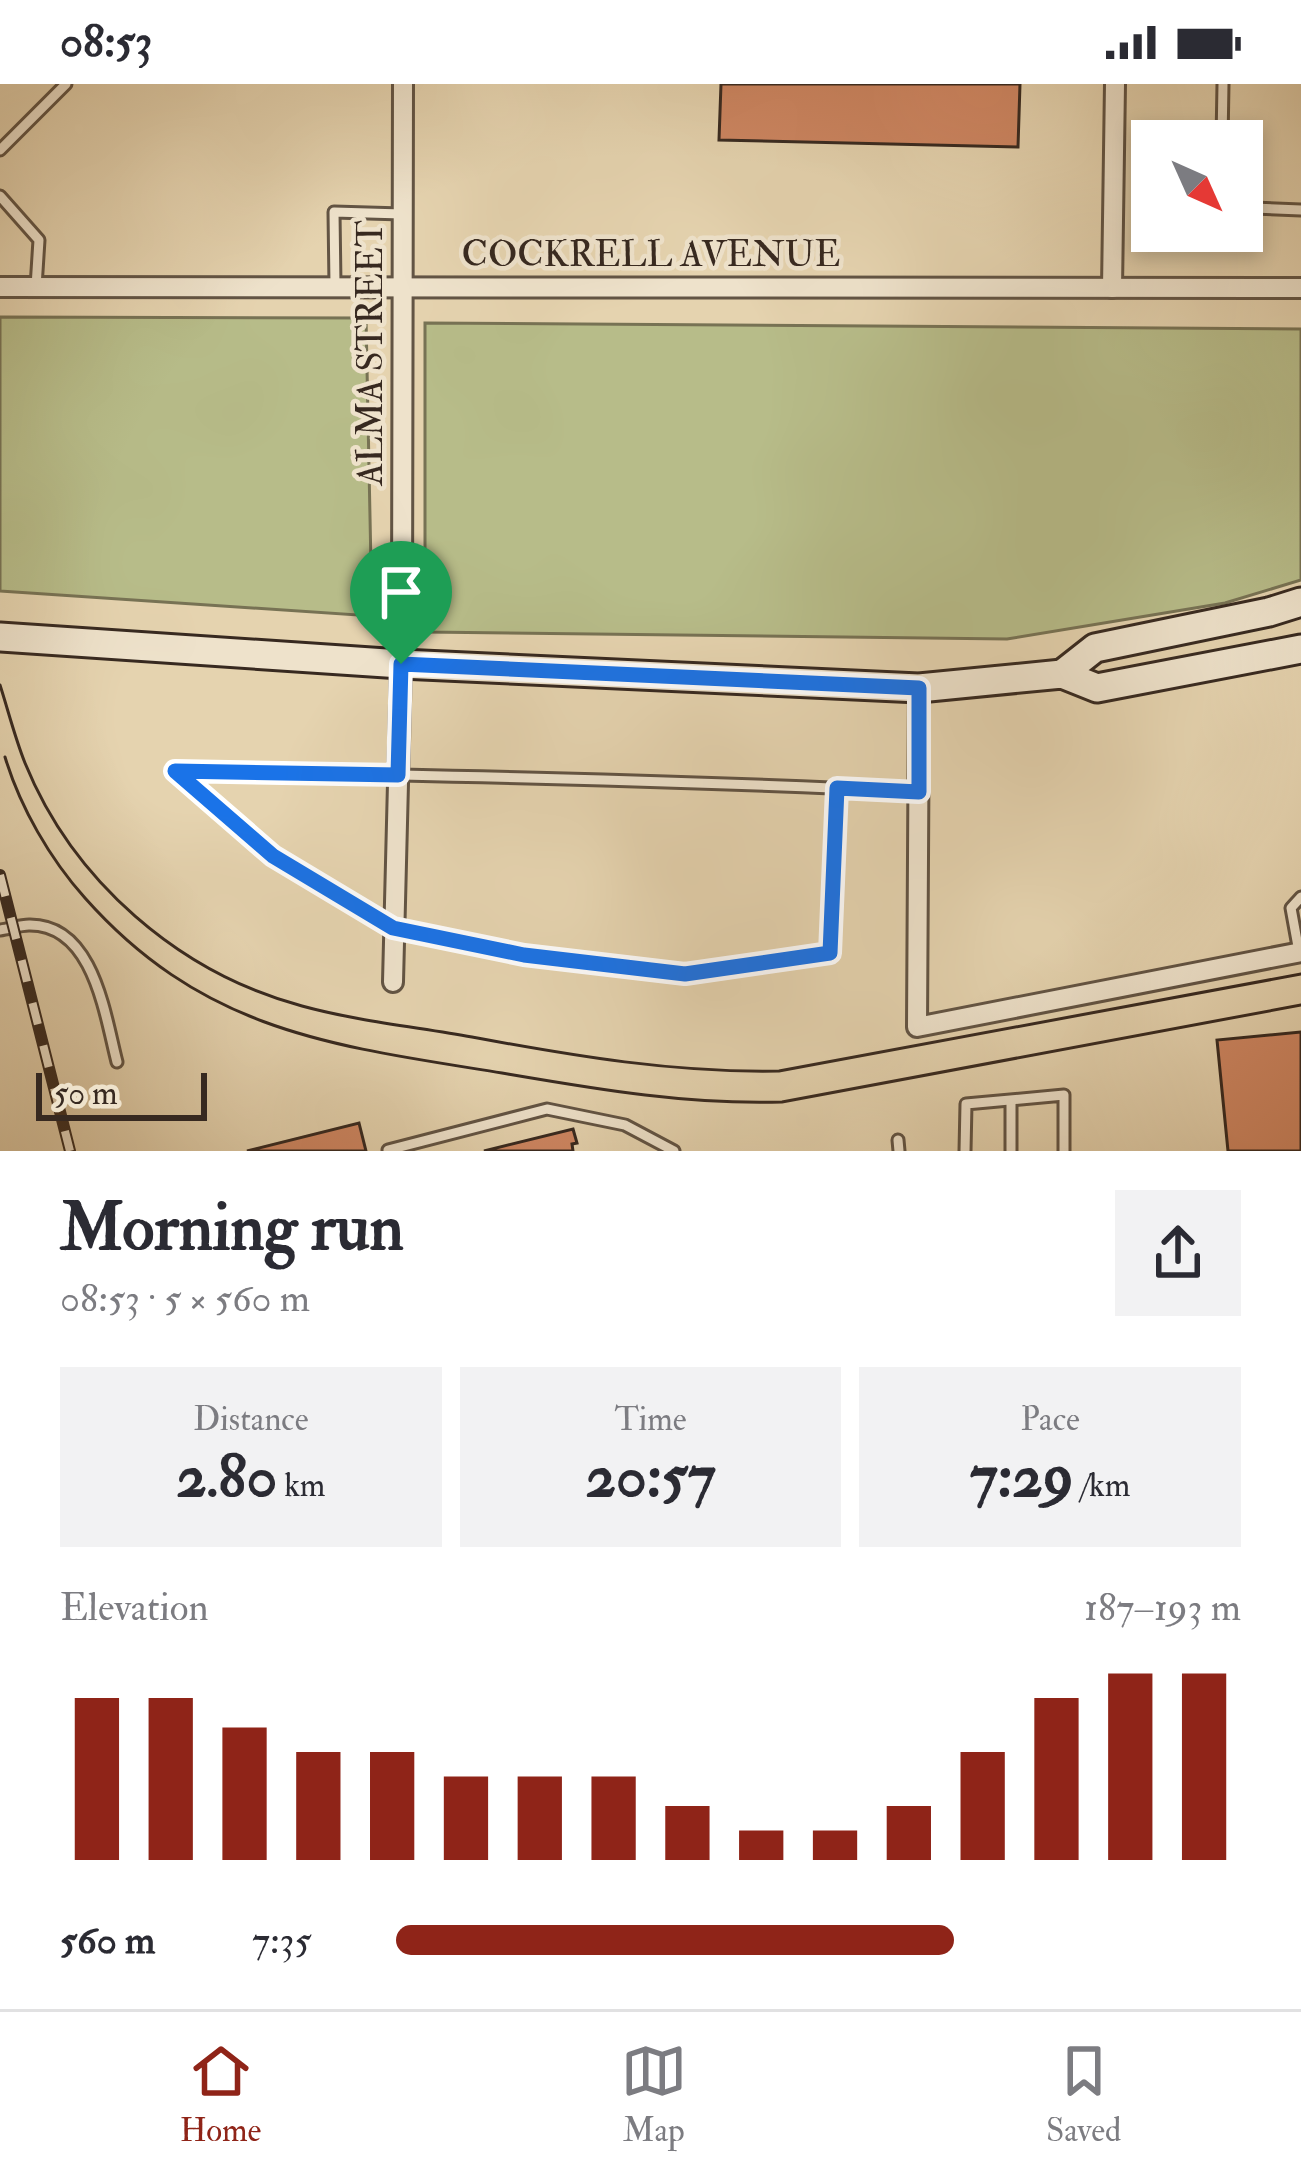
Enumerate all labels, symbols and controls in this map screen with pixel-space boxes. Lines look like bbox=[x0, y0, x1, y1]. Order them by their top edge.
text: 08:53 bbox=[60, 14, 152, 70]
north arrow bbox=[1131, 120, 1263, 252]
map controls bbox=[1131, 120, 1263, 252]
street label: ALMA STREET bbox=[348, 220, 393, 487]
street label: COCKRELL AVENUE bbox=[462, 232, 840, 277]
pin bbox=[350, 541, 452, 664]
icon: arrive bbox=[368, 559, 434, 625]
scale bar bbox=[36, 1067, 207, 1120]
text: 50 m bbox=[54, 1073, 118, 1114]
text: Morning run bbox=[60, 1187, 404, 1270]
button: share bbox=[1115, 1190, 1241, 1316]
text: 08:53 · 5 × 560 m bbox=[60, 1274, 310, 1323]
text: Distance bbox=[193, 1399, 308, 1440]
text: Time bbox=[614, 1399, 687, 1440]
text: Pace bbox=[1021, 1399, 1080, 1440]
text: 2.80 bbox=[176, 1440, 277, 1515]
text: 20:57 bbox=[586, 1440, 715, 1515]
text: 7:29 bbox=[970, 1440, 1074, 1515]
text: km bbox=[277, 1465, 325, 1506]
text: /km bbox=[1074, 1465, 1130, 1506]
text: Elevation bbox=[60, 1583, 209, 1632]
text: 187–193 m bbox=[1084, 1583, 1241, 1632]
text: 560 m bbox=[60, 1916, 155, 1965]
text: 7:35 bbox=[252, 1916, 312, 1965]
tab: Home bbox=[180, 2038, 261, 2151]
tab: Map bbox=[621, 2038, 687, 2151]
tab: Saved bbox=[1046, 2038, 1121, 2151]

